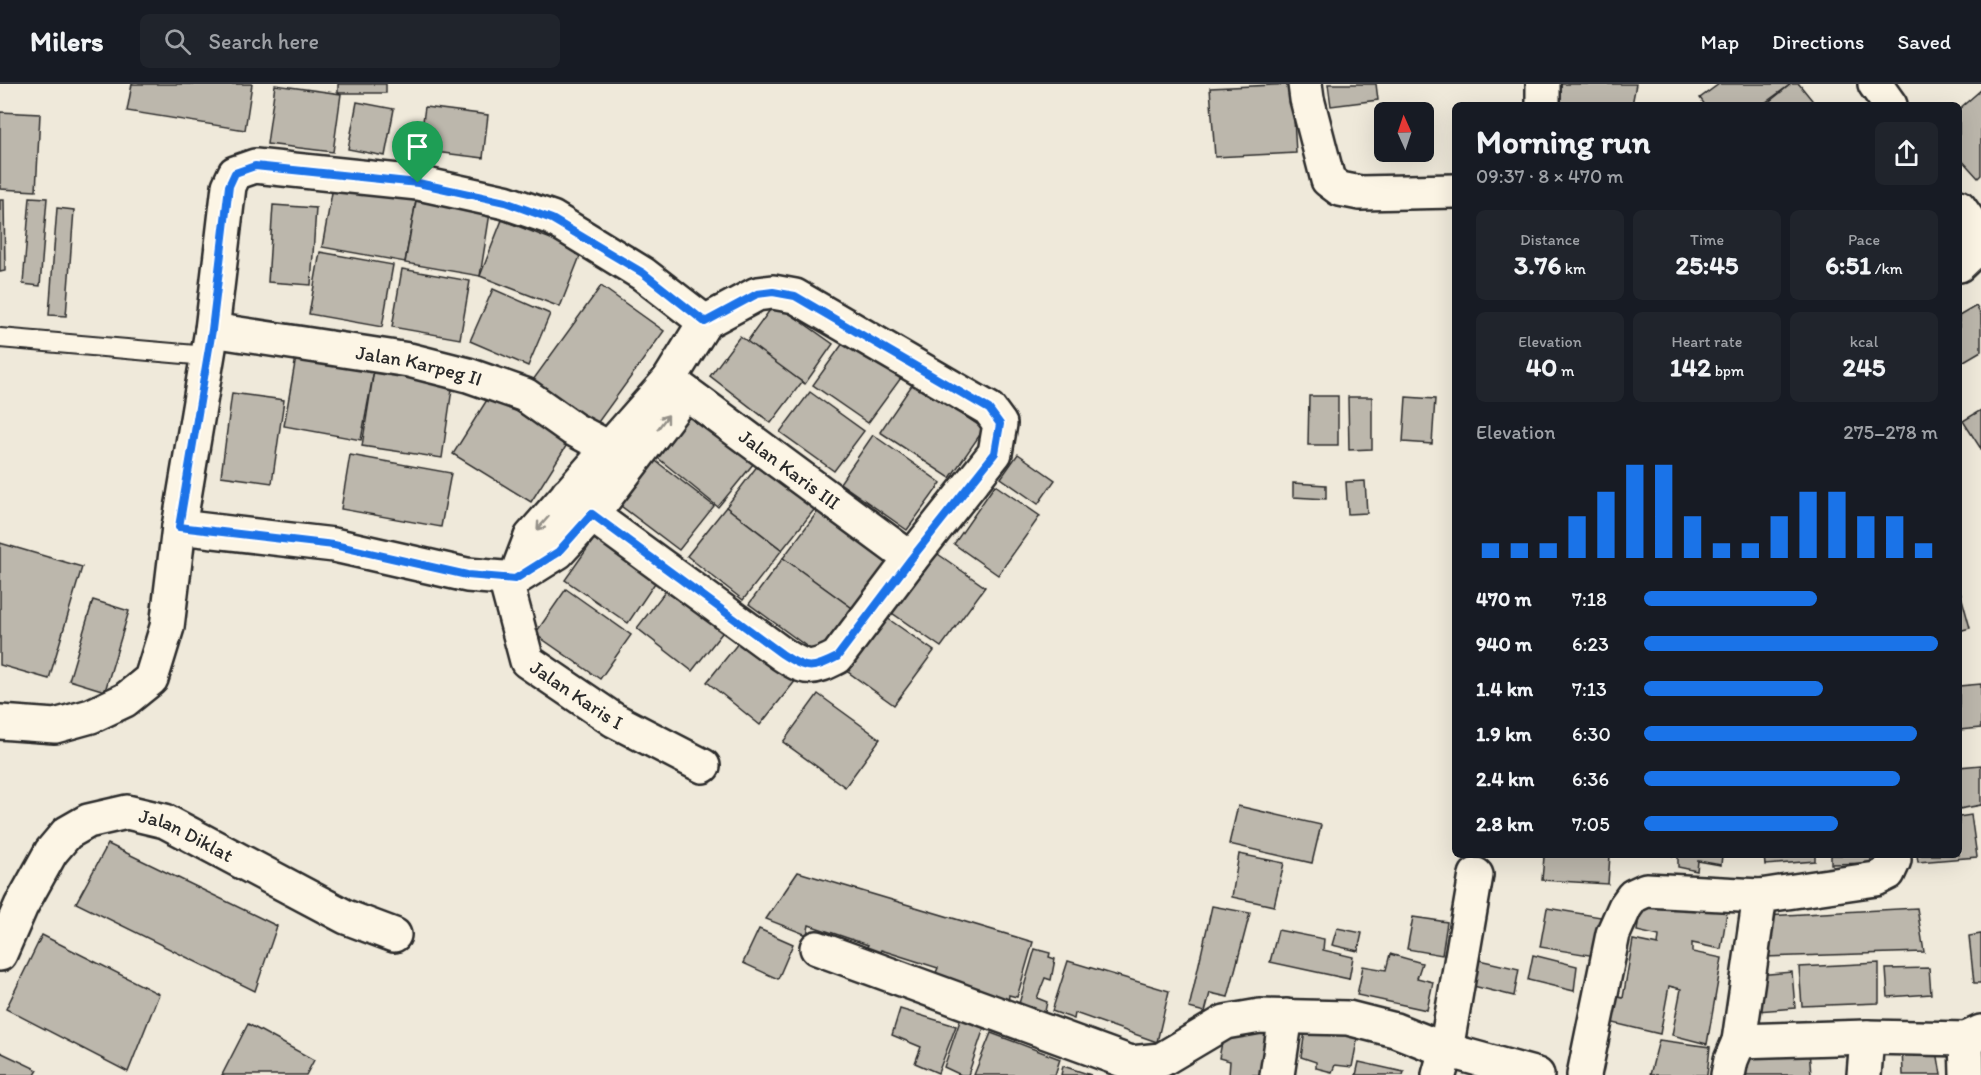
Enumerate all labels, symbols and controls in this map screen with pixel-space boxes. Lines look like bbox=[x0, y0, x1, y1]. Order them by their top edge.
search box bbox=[140, 14, 560, 68]
text: Milers bbox=[30, 24, 104, 58]
icon: search bbox=[161, 25, 194, 58]
text: Search here bbox=[209, 28, 319, 55]
text: Map bbox=[1701, 29, 1739, 54]
text: Directions bbox=[1772, 29, 1864, 54]
text: Saved bbox=[1897, 29, 1951, 54]
north arrow bbox=[1374, 102, 1434, 162]
map controls bbox=[1374, 102, 1434, 162]
pin bbox=[392, 121, 443, 183]
text: Morning run bbox=[1476, 122, 1651, 161]
button: share bbox=[1875, 122, 1938, 185]
icon: arrive bbox=[401, 130, 434, 163]
text: 09:37 · 8 × 470 m bbox=[1476, 164, 1624, 188]
text: Distance bbox=[1520, 230, 1580, 249]
text: Time bbox=[1690, 230, 1724, 249]
text: Pace bbox=[1848, 230, 1880, 249]
text: 3.76 bbox=[1514, 249, 1561, 281]
text: 25:45 bbox=[1676, 249, 1738, 281]
text: 6:51 bbox=[1825, 249, 1871, 281]
text: km bbox=[1561, 259, 1586, 278]
text: /km bbox=[1871, 259, 1903, 278]
text: Elevation bbox=[1518, 332, 1582, 351]
text: Heart rate bbox=[1672, 332, 1742, 351]
text: kcal bbox=[1850, 332, 1878, 351]
street label: Jalan Karpeg II bbox=[354, 340, 485, 391]
text: 40 bbox=[1526, 351, 1557, 383]
text: 142 bbox=[1670, 351, 1711, 383]
text: 245 bbox=[1843, 351, 1885, 383]
text: m bbox=[1557, 361, 1574, 380]
text: bpm bbox=[1711, 361, 1744, 380]
one-way arrow bbox=[657, 414, 669, 430]
text: Elevation bbox=[1476, 420, 1555, 444]
text: 275–278 m bbox=[1843, 420, 1938, 444]
street label: Jalan Karis III bbox=[734, 424, 845, 515]
one-way arrow bbox=[536, 515, 550, 530]
text: 470 m bbox=[1476, 587, 1532, 611]
text: 7:18 bbox=[1572, 587, 1607, 611]
text: 940 m bbox=[1476, 632, 1532, 656]
text: 6:23 bbox=[1572, 632, 1609, 656]
street label: Jalan Karis I bbox=[526, 655, 627, 735]
text: 1.4 km bbox=[1476, 677, 1533, 701]
text: 7:13 bbox=[1572, 677, 1607, 701]
text: 1.9 km bbox=[1476, 722, 1532, 746]
text: 6:30 bbox=[1572, 722, 1611, 746]
text: 2.4 km bbox=[1476, 767, 1534, 791]
text: 6:36 bbox=[1572, 767, 1609, 791]
street label: Jalan Diklat bbox=[137, 803, 238, 867]
text: 2.8 km bbox=[1476, 812, 1533, 836]
text: 7:05 bbox=[1572, 812, 1610, 836]

